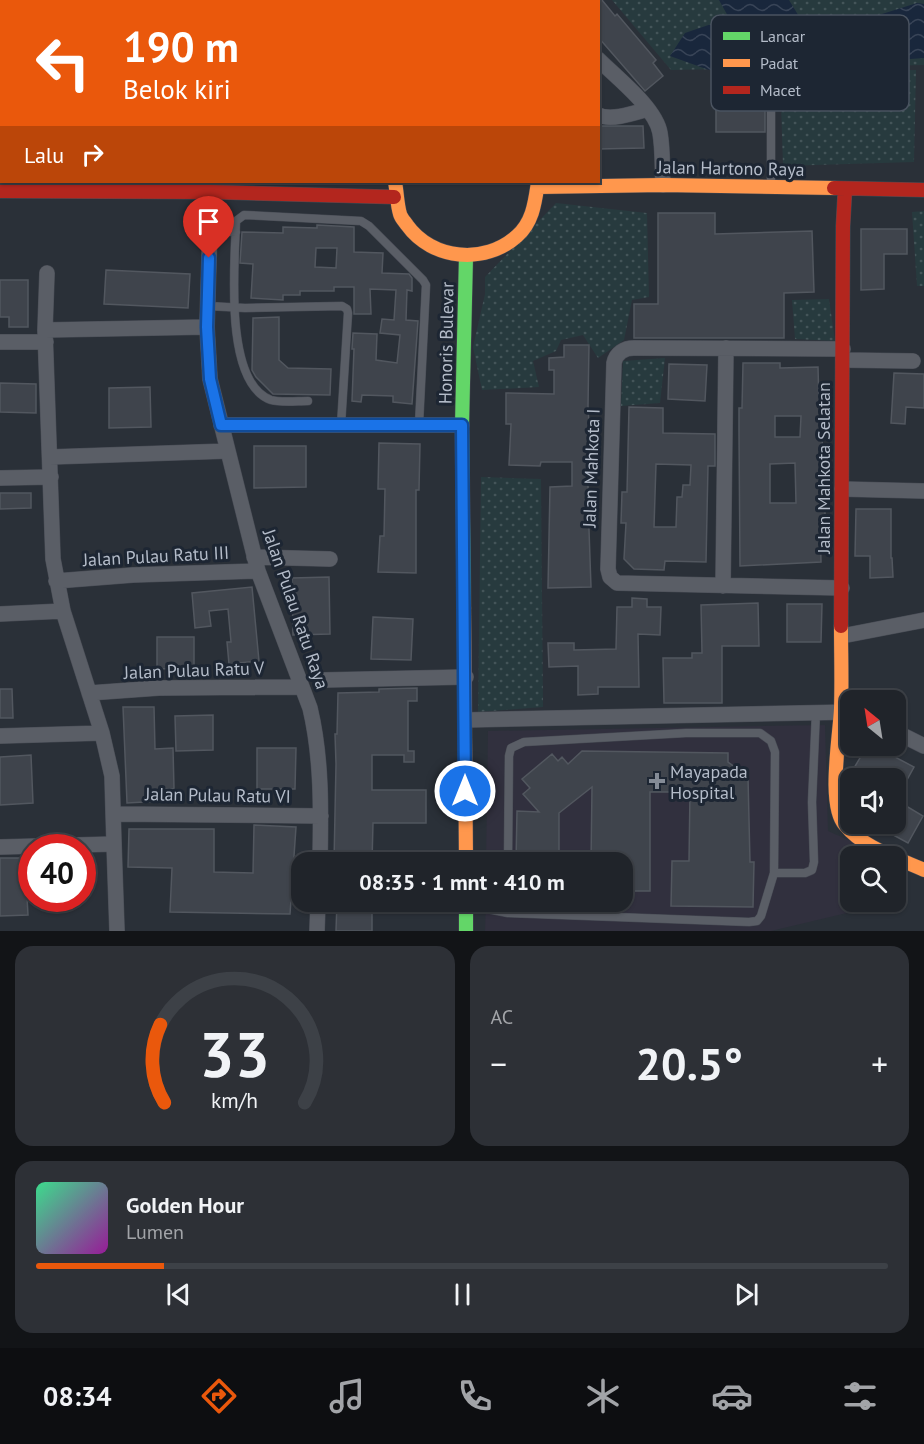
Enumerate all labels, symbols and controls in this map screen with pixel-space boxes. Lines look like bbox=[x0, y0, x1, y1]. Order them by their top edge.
legend bbox=[711, 15, 909, 111]
text: 190 m bbox=[123, 19, 239, 74]
icon: left bbox=[24, 24, 102, 102]
text: Lancar bbox=[760, 26, 806, 46]
text: Padat bbox=[760, 53, 799, 73]
text: Belok kiri bbox=[123, 72, 231, 106]
text: Macet bbox=[760, 80, 802, 100]
icon: right bbox=[76, 138, 109, 171]
text: Lalu bbox=[24, 141, 64, 169]
street label: Jalan Hartono Raya bbox=[656, 155, 805, 181]
pin bbox=[183, 196, 234, 258]
icon: arrive bbox=[192, 205, 225, 238]
street label: Honoris Bulevar bbox=[433, 282, 459, 404]
street label: Jalan Mahkota Selatan bbox=[812, 382, 835, 555]
street label: Jalan Mahkota I bbox=[577, 408, 605, 529]
street label: Jalan Pulau Ratu Raya bbox=[258, 525, 334, 692]
street label: Jalan Pulau Ratu III bbox=[81, 541, 230, 571]
street label: Jalan Pulau Ratu V bbox=[122, 656, 265, 684]
north arrow bbox=[840, 690, 906, 756]
map controls bbox=[840, 690, 906, 912]
position arrow bbox=[433, 759, 497, 823]
place label: Mayapada Hospital bbox=[670, 760, 748, 804]
button: sound bbox=[840, 768, 906, 834]
marker: Mayapada Hospital bbox=[648, 772, 666, 790]
street label: Jalan Pulau Ratu VI bbox=[144, 782, 291, 808]
speed limit sign: 40 bbox=[18, 834, 96, 912]
button: search bbox=[840, 846, 906, 912]
text: 08:35 · 1 mnt · 410 m bbox=[359, 868, 565, 896]
text: AC bbox=[491, 1004, 513, 1030]
text: 33 bbox=[199, 1013, 270, 1094]
text: 20.5° bbox=[636, 1034, 743, 1092]
text: − bbox=[491, 1042, 507, 1085]
text: + bbox=[871, 1042, 888, 1085]
text: km/h bbox=[211, 1086, 258, 1114]
text: Golden Hour bbox=[126, 1191, 244, 1219]
text: Lumen bbox=[126, 1219, 184, 1245]
icon: previous bbox=[162, 1278, 195, 1311]
icon: pause bbox=[446, 1278, 479, 1311]
icon: next bbox=[730, 1278, 763, 1311]
icon: directions bbox=[198, 1375, 240, 1417]
icon: music bbox=[326, 1375, 368, 1417]
icon: phone bbox=[454, 1375, 496, 1417]
icon: climate bbox=[582, 1375, 624, 1417]
icon: car bbox=[711, 1375, 753, 1417]
icon: filters bbox=[839, 1375, 881, 1417]
text: 08:34 bbox=[43, 1379, 112, 1413]

